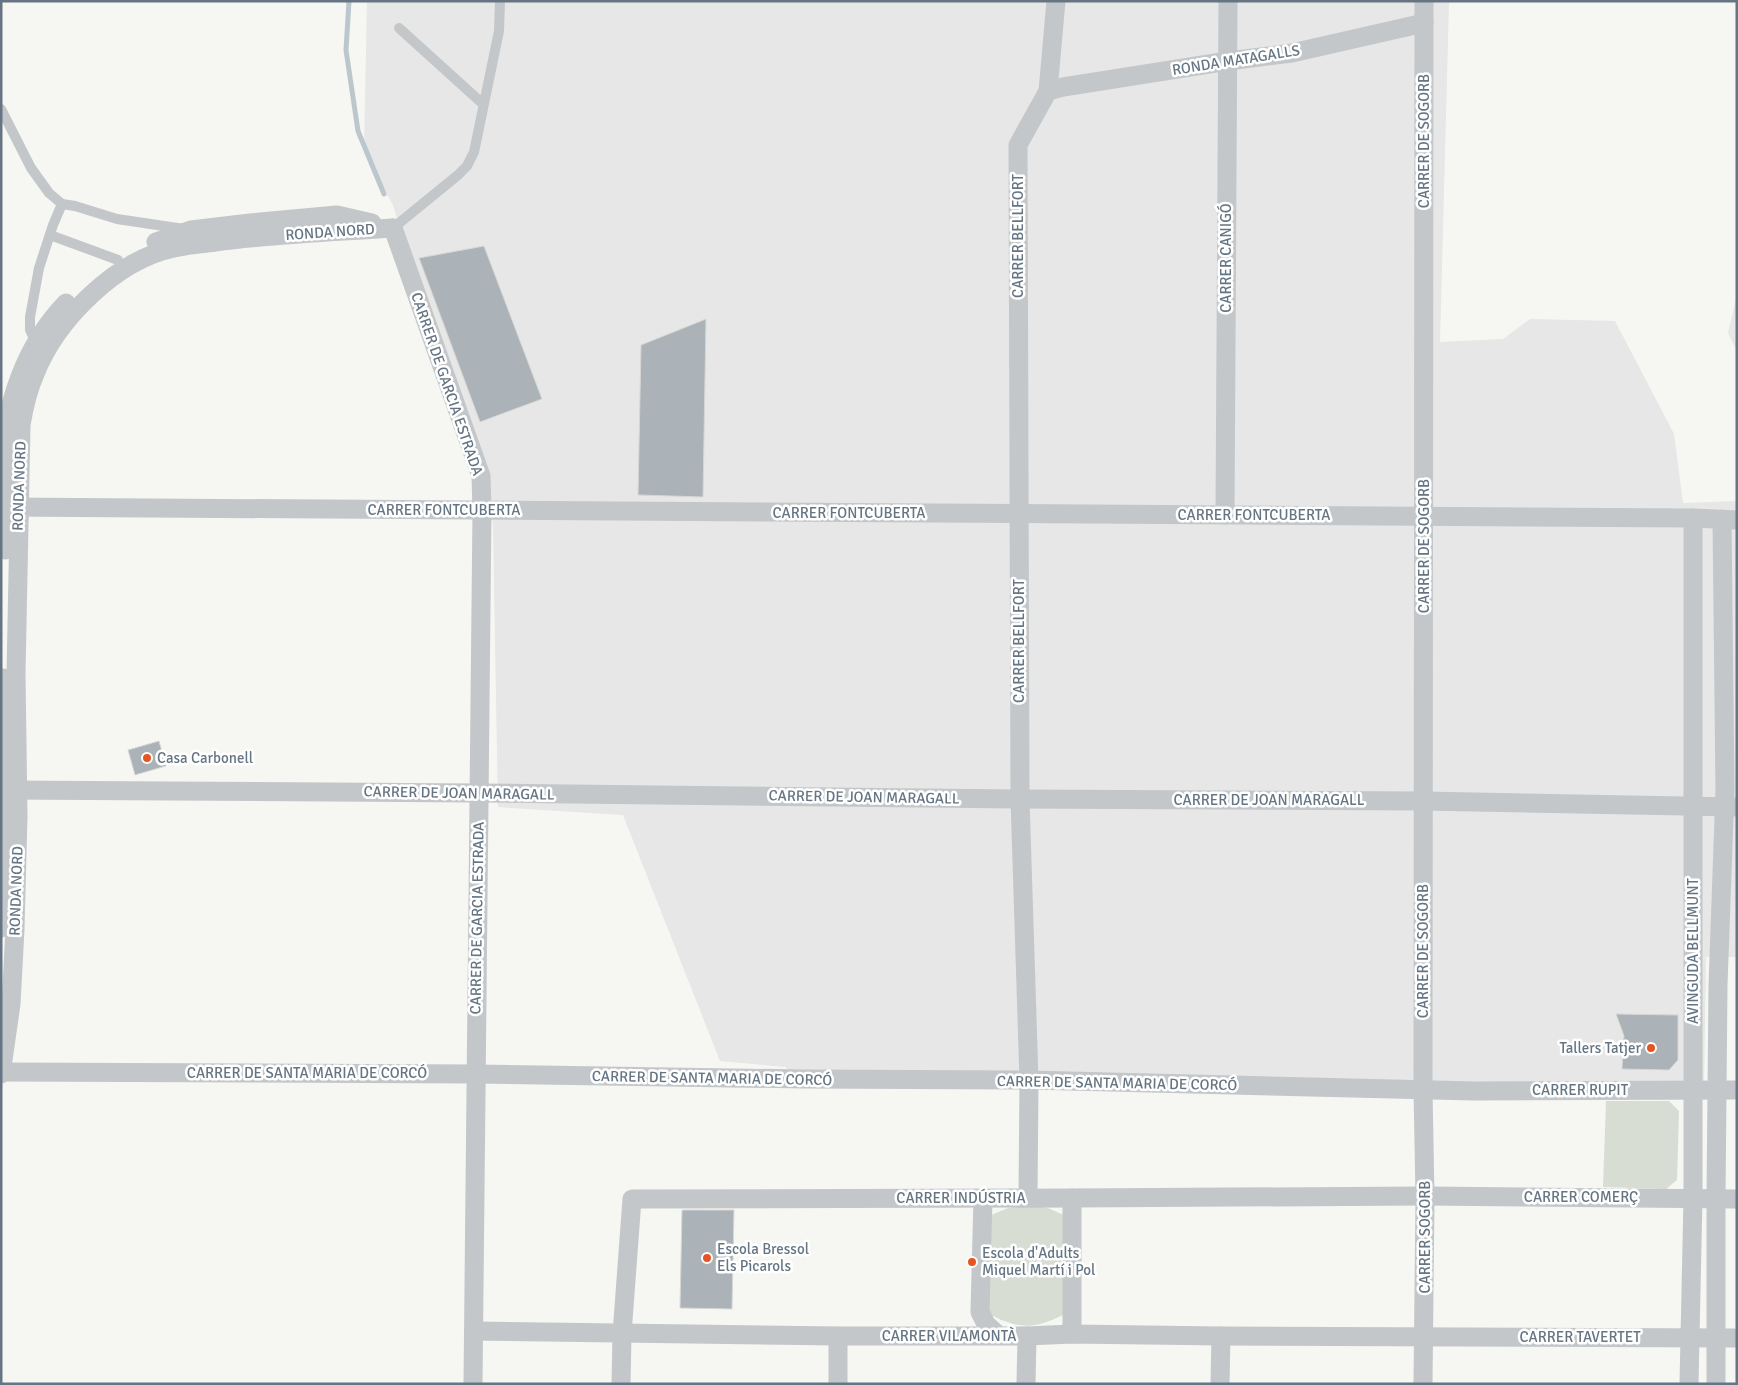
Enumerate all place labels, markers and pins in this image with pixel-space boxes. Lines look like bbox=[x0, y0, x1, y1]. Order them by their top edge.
place label: Casa Carbonell bbox=[157, 749, 253, 767]
marker: Casa Carbonell bbox=[141, 752, 153, 764]
place label: Tallers Tatjer bbox=[1559, 1039, 1641, 1057]
marker: Tallers Tatjer bbox=[1645, 1042, 1657, 1054]
place label: Escola Bressol Els Picarols bbox=[717, 1240, 809, 1275]
place label: Escola d'Adults Miquel Martí i Pol bbox=[982, 1244, 1095, 1279]
marker: Escola Bressol Els Picarols bbox=[701, 1252, 713, 1264]
marker: Escola d'Adults Miquel Martí i Pol bbox=[966, 1256, 978, 1268]

